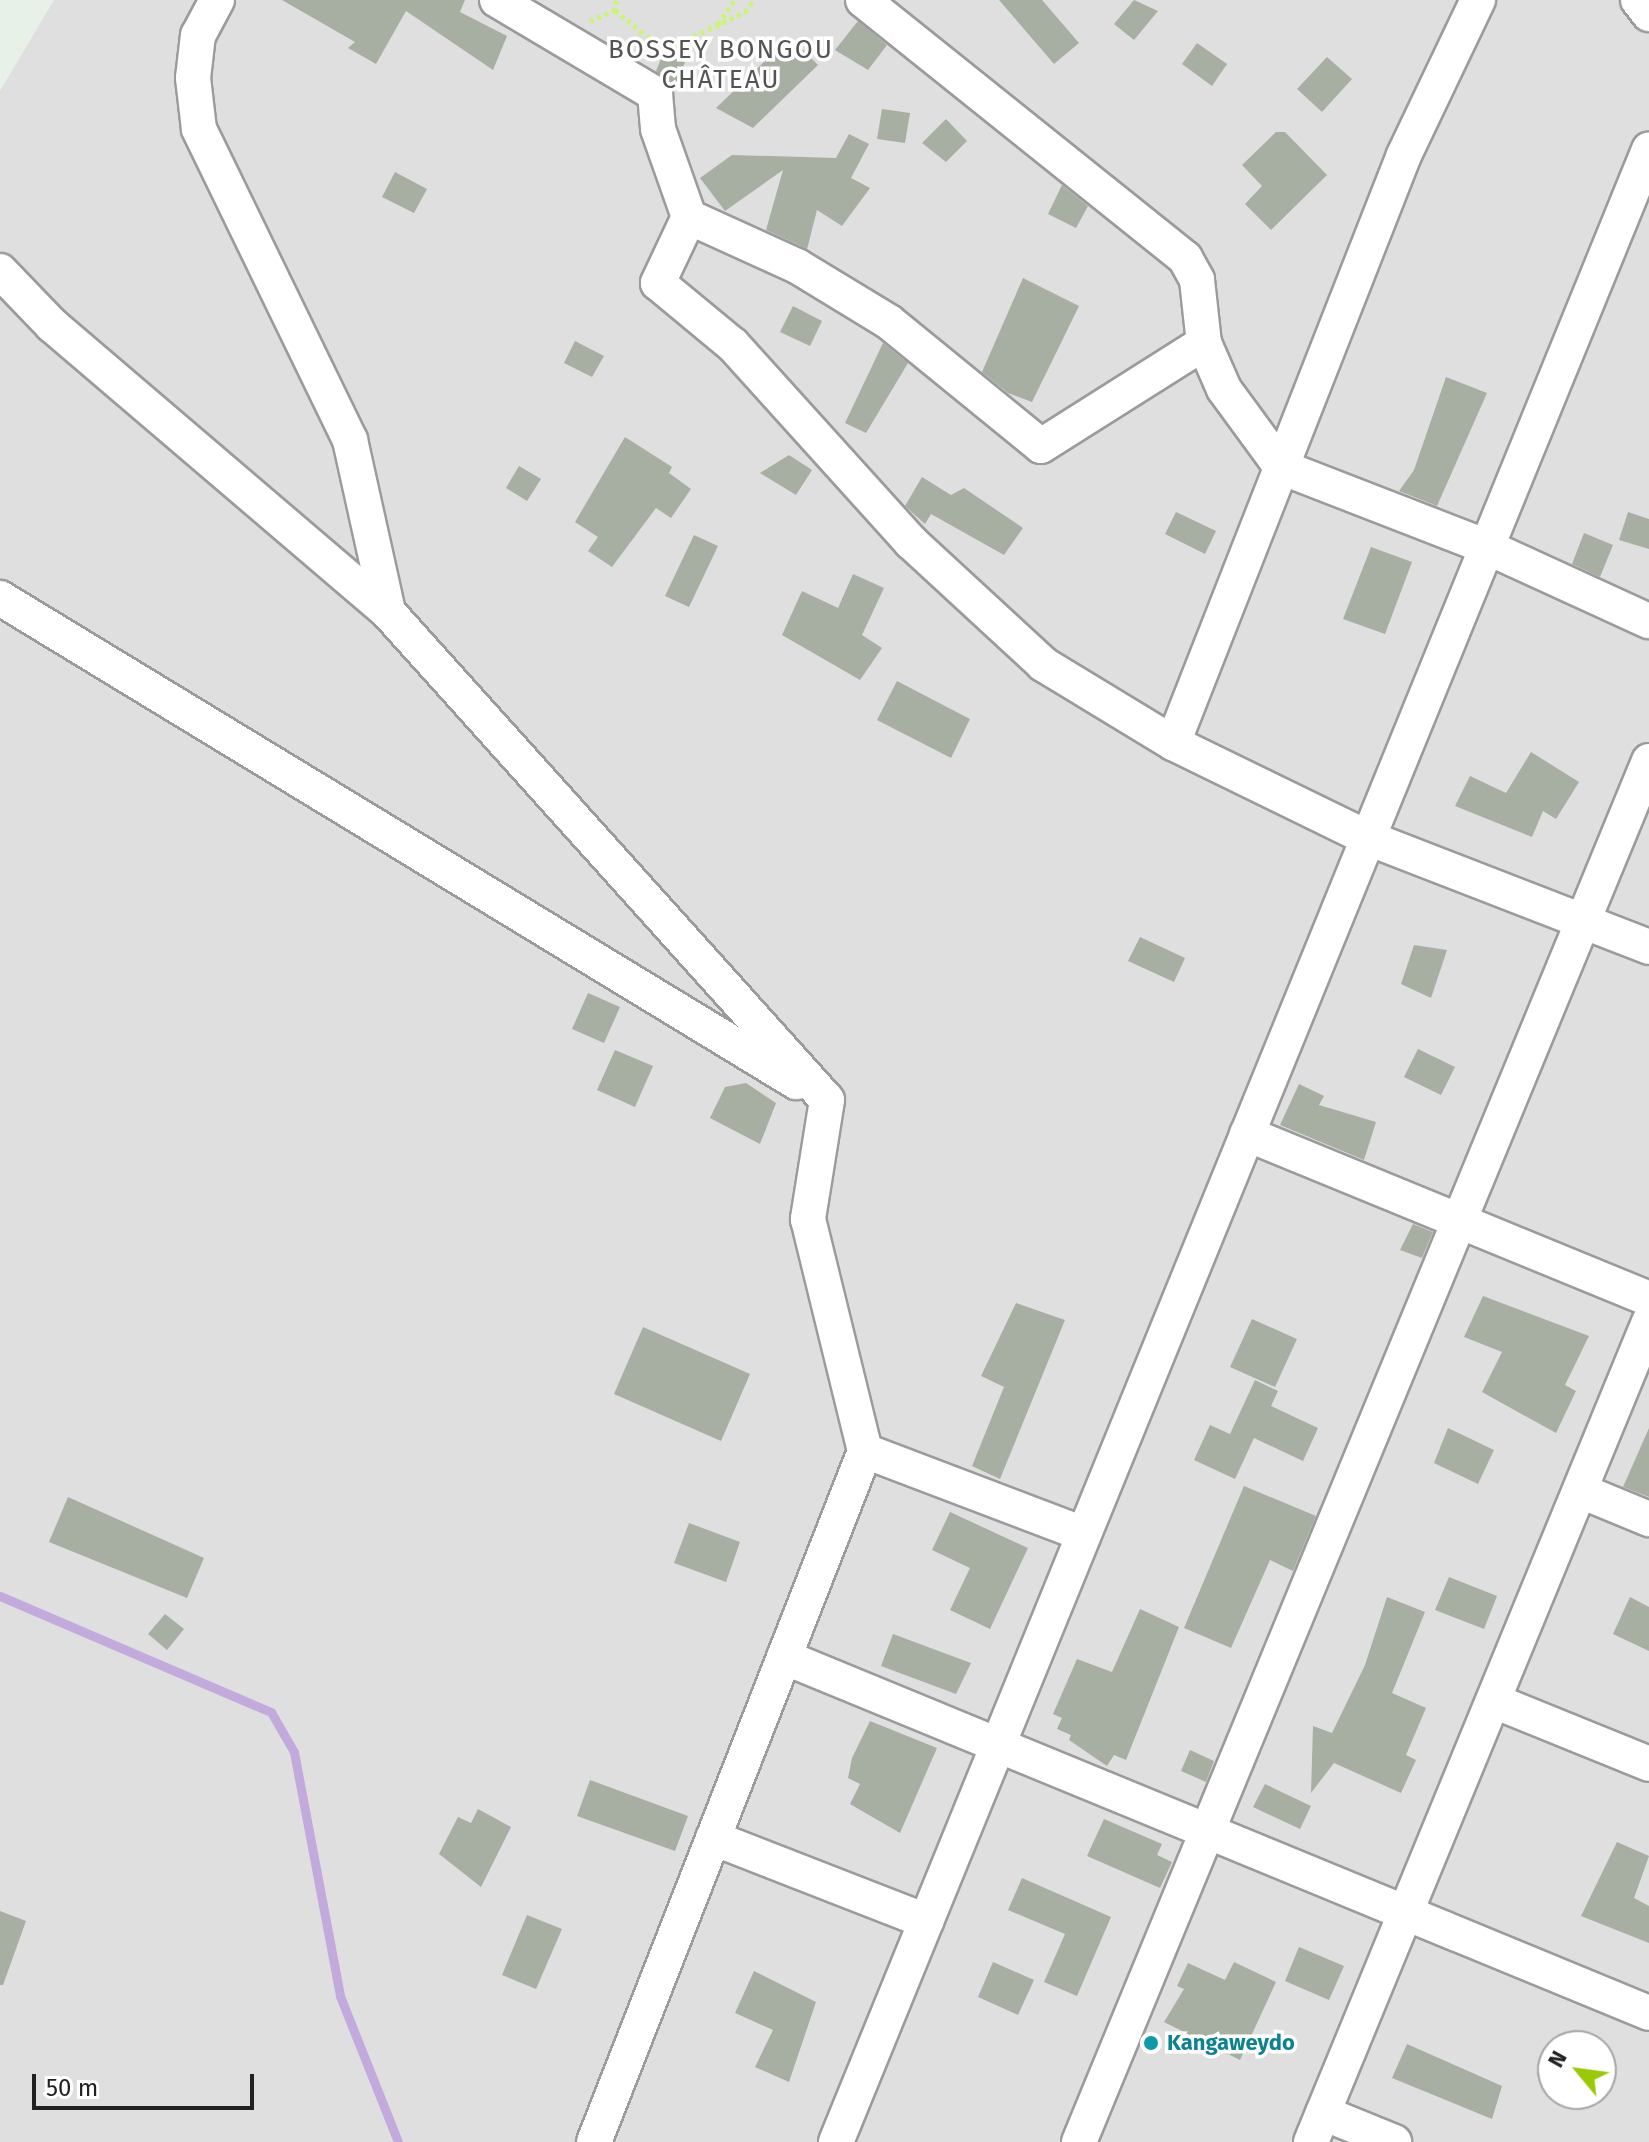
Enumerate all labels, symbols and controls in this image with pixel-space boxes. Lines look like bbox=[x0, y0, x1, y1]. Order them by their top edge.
district label: BOSSEY BONGOU CHÂTEAU bbox=[608, 34, 834, 96]
place label: Kangaweydo bbox=[1167, 2030, 1295, 2056]
north arrow bbox=[1537, 2030, 1617, 2110]
marker: Kangaweydo bbox=[1142, 2034, 1160, 2052]
text: N bbox=[1542, 2046, 1573, 2072]
scale bar bbox=[36, 2058, 258, 2108]
text: 50 m bbox=[46, 2074, 98, 2102]

